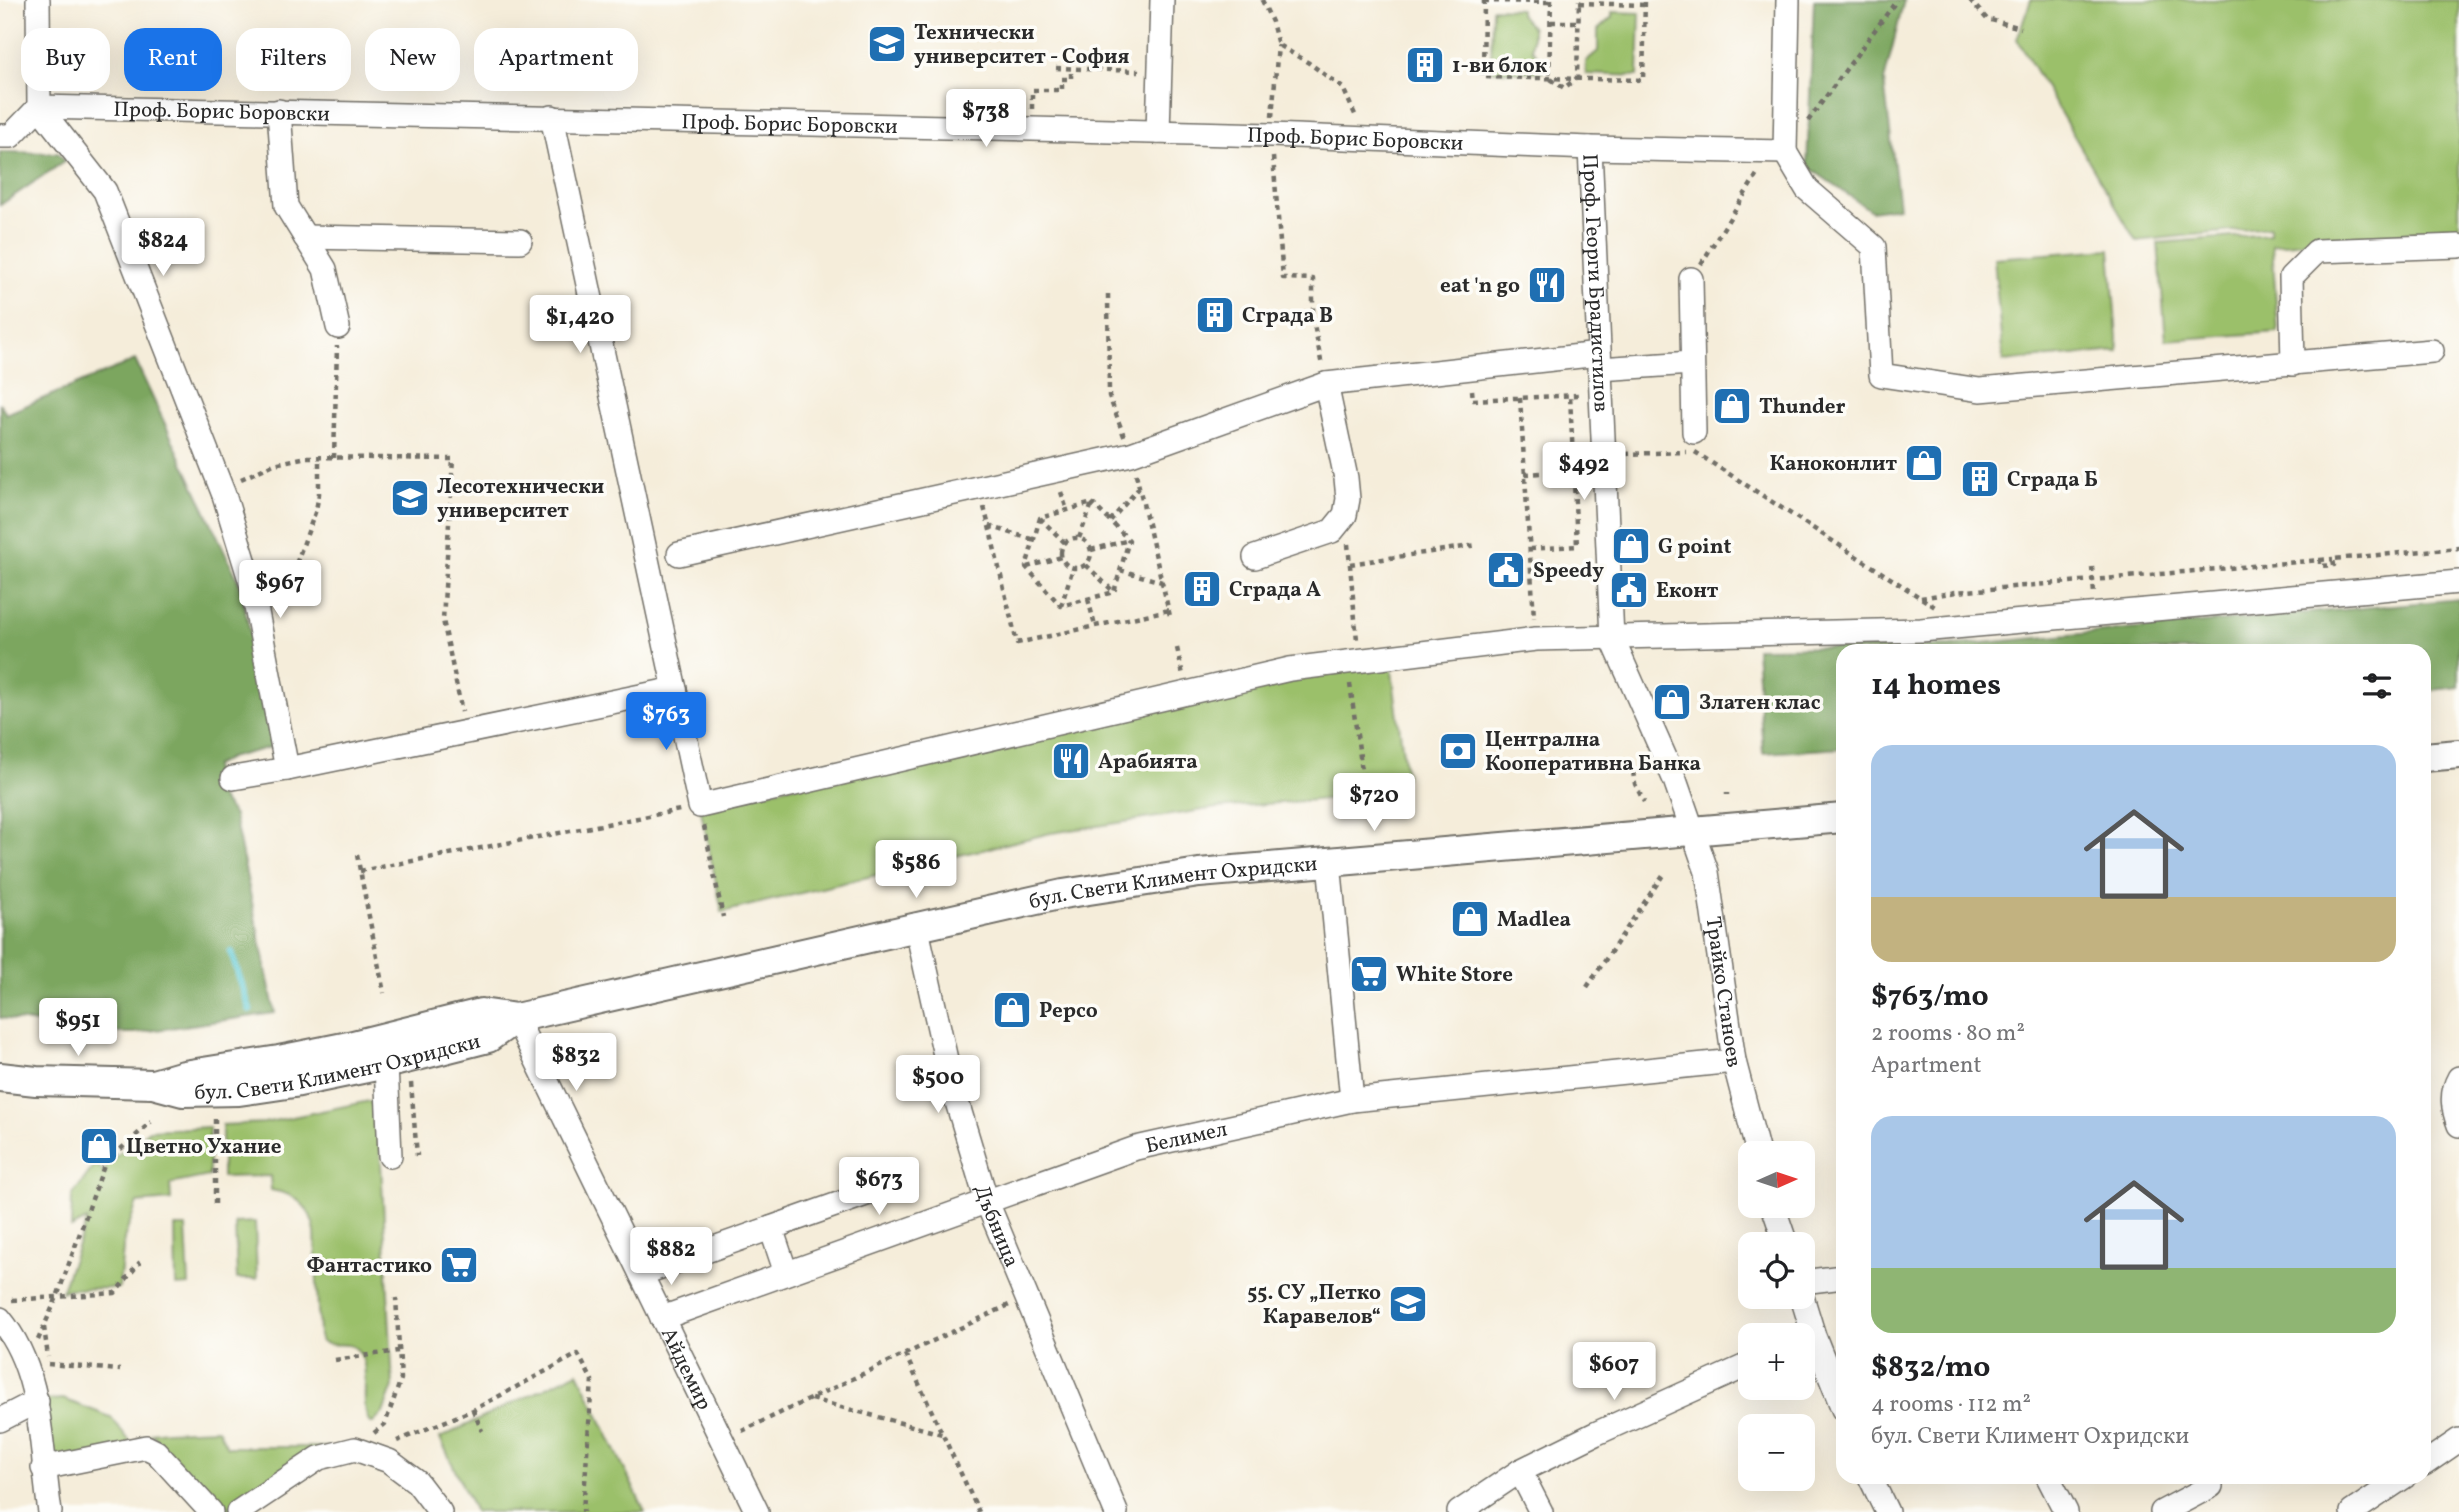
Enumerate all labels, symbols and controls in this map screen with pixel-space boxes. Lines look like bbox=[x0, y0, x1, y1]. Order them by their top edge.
place label: Технически университет - София bbox=[914, 19, 1129, 72]
school or university icon: Технически университет - София bbox=[866, 23, 908, 65]
chip: Buy bbox=[21, 28, 110, 91]
chip: Rent bbox=[124, 28, 222, 91]
chip: Filters bbox=[236, 28, 351, 91]
chip: New bbox=[365, 28, 460, 91]
chip: Apartment bbox=[474, 28, 638, 91]
building icon: 1-ви блок bbox=[1404, 44, 1446, 86]
place label: 1-ви блок bbox=[1452, 52, 1548, 81]
pin: $738 bbox=[945, 90, 1027, 149]
street label: Проф. Борис Боровски bbox=[113, 96, 330, 129]
text: $738 bbox=[962, 96, 1010, 128]
street label: Проф. Борис Боровски bbox=[681, 108, 898, 142]
street label: Проф. Борис Боровски bbox=[1247, 121, 1464, 159]
street label: Проф. Георги Брадистилов bbox=[1574, 153, 1615, 413]
pin: $824 bbox=[122, 218, 204, 278]
text: $824 bbox=[138, 225, 188, 257]
restaurant icon: eat 'n go bbox=[1526, 264, 1568, 306]
place label: eat 'n go bbox=[1440, 272, 1520, 301]
building icon: Сграда В bbox=[1194, 294, 1236, 336]
pin: $1,420 bbox=[523, 296, 637, 355]
text: $1,420 bbox=[546, 302, 614, 334]
place label: Сграда В bbox=[1242, 302, 1333, 331]
shop icon: Thunder bbox=[1711, 385, 1753, 427]
place label: Thunder bbox=[1759, 393, 1846, 422]
pin: $492 bbox=[1543, 442, 1625, 502]
shop icon: Каноконлит bbox=[1903, 442, 1945, 484]
text: $492 bbox=[1559, 449, 1609, 481]
place label: Каноконлит bbox=[1770, 450, 1897, 479]
building icon: Сграда Б bbox=[1959, 458, 2001, 500]
place label: Сграда Б bbox=[2007, 466, 2098, 495]
place label: Лесотехнически университет bbox=[437, 473, 604, 526]
school or university icon: Лесотехнически университет bbox=[389, 477, 431, 519]
shop icon: G point bbox=[1610, 525, 1652, 567]
place label: G point bbox=[1658, 533, 1731, 562]
public building icon: Speedy bbox=[1485, 549, 1527, 591]
place label: Speedy bbox=[1533, 557, 1604, 586]
pin: $967 bbox=[239, 560, 321, 620]
text: $967 bbox=[255, 567, 305, 599]
building icon: Сграда А bbox=[1181, 568, 1223, 610]
public building icon: Еконт bbox=[1608, 569, 1650, 611]
place label: Сграда А bbox=[1229, 576, 1321, 605]
place label: Еконт bbox=[1656, 577, 1719, 606]
text: 14 homes bbox=[1871, 665, 2001, 707]
icon: filters bbox=[2358, 667, 2396, 705]
shop icon: Златен клас bbox=[1651, 681, 1693, 723]
place label: Златен клас bbox=[1699, 689, 1821, 718]
pin: $763 bbox=[625, 692, 707, 752]
text: $763 bbox=[642, 699, 690, 731]
place label: Централна Кооперативна Банка bbox=[1485, 726, 1701, 779]
bank icon: Централна Кооперативна Банка bbox=[1437, 730, 1479, 772]
restaurant icon: Арабията bbox=[1050, 740, 1092, 782]
place label: Арабията bbox=[1098, 748, 1198, 777]
pin: $720 bbox=[1333, 774, 1415, 833]
text: $720 bbox=[1349, 780, 1399, 812]
icon: home bbox=[2071, 791, 2197, 917]
pin: $586 bbox=[875, 841, 957, 900]
text: $586 bbox=[891, 847, 941, 879]
street label: бул. Свети Климент Охридски bbox=[1026, 850, 1319, 917]
shop icon: Madlea bbox=[1449, 898, 1491, 940]
place label: Madlea bbox=[1497, 906, 1571, 935]
street label: Трайко Станоев bbox=[1698, 915, 1748, 1071]
supermarket icon: White Store bbox=[1348, 953, 1390, 995]
place label: White Store bbox=[1396, 961, 1513, 990]
text: $763/mo bbox=[1871, 976, 1989, 1018]
shop icon: Pepco bbox=[991, 989, 1033, 1031]
place label: Pepco bbox=[1039, 997, 1098, 1026]
pin: $951 bbox=[37, 998, 119, 1058]
text: $951 bbox=[55, 1005, 101, 1037]
text: 2 rooms · 80 m² bbox=[1871, 1018, 2025, 1050]
street label: бул. Свети Климент Охридски bbox=[194, 1028, 484, 1108]
pin: $832 bbox=[535, 1034, 617, 1093]
text: $832 bbox=[551, 1040, 601, 1072]
text: Apartment bbox=[1871, 1050, 1982, 1082]
pin: $500 bbox=[897, 1056, 979, 1115]
text: $500 bbox=[912, 1062, 964, 1094]
street label: Белимел bbox=[1143, 1115, 1230, 1161]
shop icon: Цветно Ухание bbox=[78, 1125, 120, 1167]
place label: Цветно Ухание bbox=[126, 1133, 281, 1162]
north arrow bbox=[1738, 1141, 1815, 1218]
map controls bbox=[1738, 1141, 1815, 1491]
pin: $673 bbox=[838, 1158, 920, 1217]
icon: home bbox=[2071, 1162, 2197, 1288]
text: $673 bbox=[855, 1164, 903, 1196]
street label: Дъбница bbox=[967, 1182, 1025, 1272]
pin: $882 bbox=[630, 1228, 712, 1287]
button: locate bbox=[1738, 1232, 1815, 1309]
text: $882 bbox=[646, 1234, 696, 1266]
supermarket icon: Фантастико bbox=[438, 1244, 480, 1286]
place label: Фантастико bbox=[307, 1252, 432, 1281]
place label: 55. СУ „Петко Каравелов“ bbox=[1247, 1279, 1381, 1332]
school or university icon: 55. СУ „Петко Каравелов“ bbox=[1387, 1283, 1429, 1325]
street label: Айдемир bbox=[653, 1323, 718, 1415]
button: + bbox=[1738, 1323, 1815, 1400]
pin: $607 bbox=[1573, 1342, 1655, 1402]
text: $832/mo bbox=[1871, 1347, 1990, 1389]
text: $607 bbox=[1589, 1349, 1639, 1381]
text: 4 rooms · 112 m² bbox=[1871, 1389, 2031, 1421]
button: − bbox=[1738, 1414, 1815, 1491]
text: бул. Свети Климент Охридски bbox=[1871, 1421, 2189, 1453]

